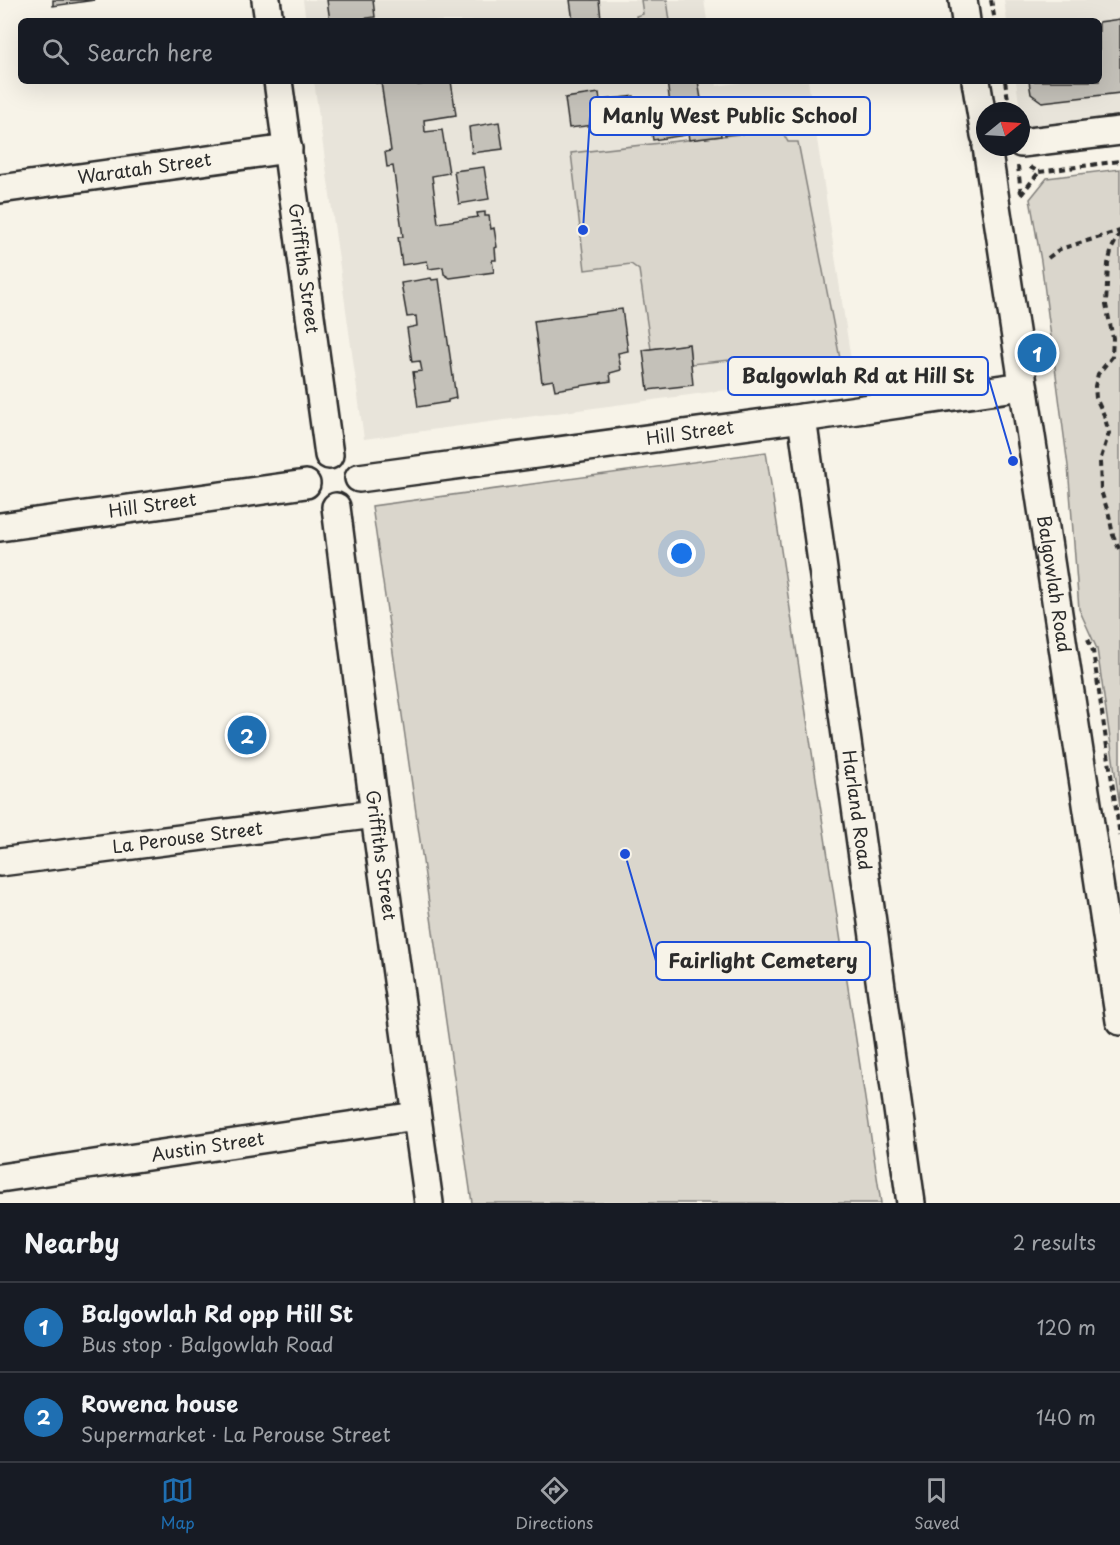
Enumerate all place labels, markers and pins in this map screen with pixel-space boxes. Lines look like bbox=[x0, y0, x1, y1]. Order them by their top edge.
callout: Manly West Public School bbox=[590, 97, 870, 135]
pin: 1 bbox=[1018, 330, 1056, 376]
callout: Balgowlah Rd at Hill St bbox=[728, 357, 988, 395]
pin: 2 bbox=[228, 712, 266, 758]
callout: Fairlight Cemetery bbox=[656, 942, 870, 980]

